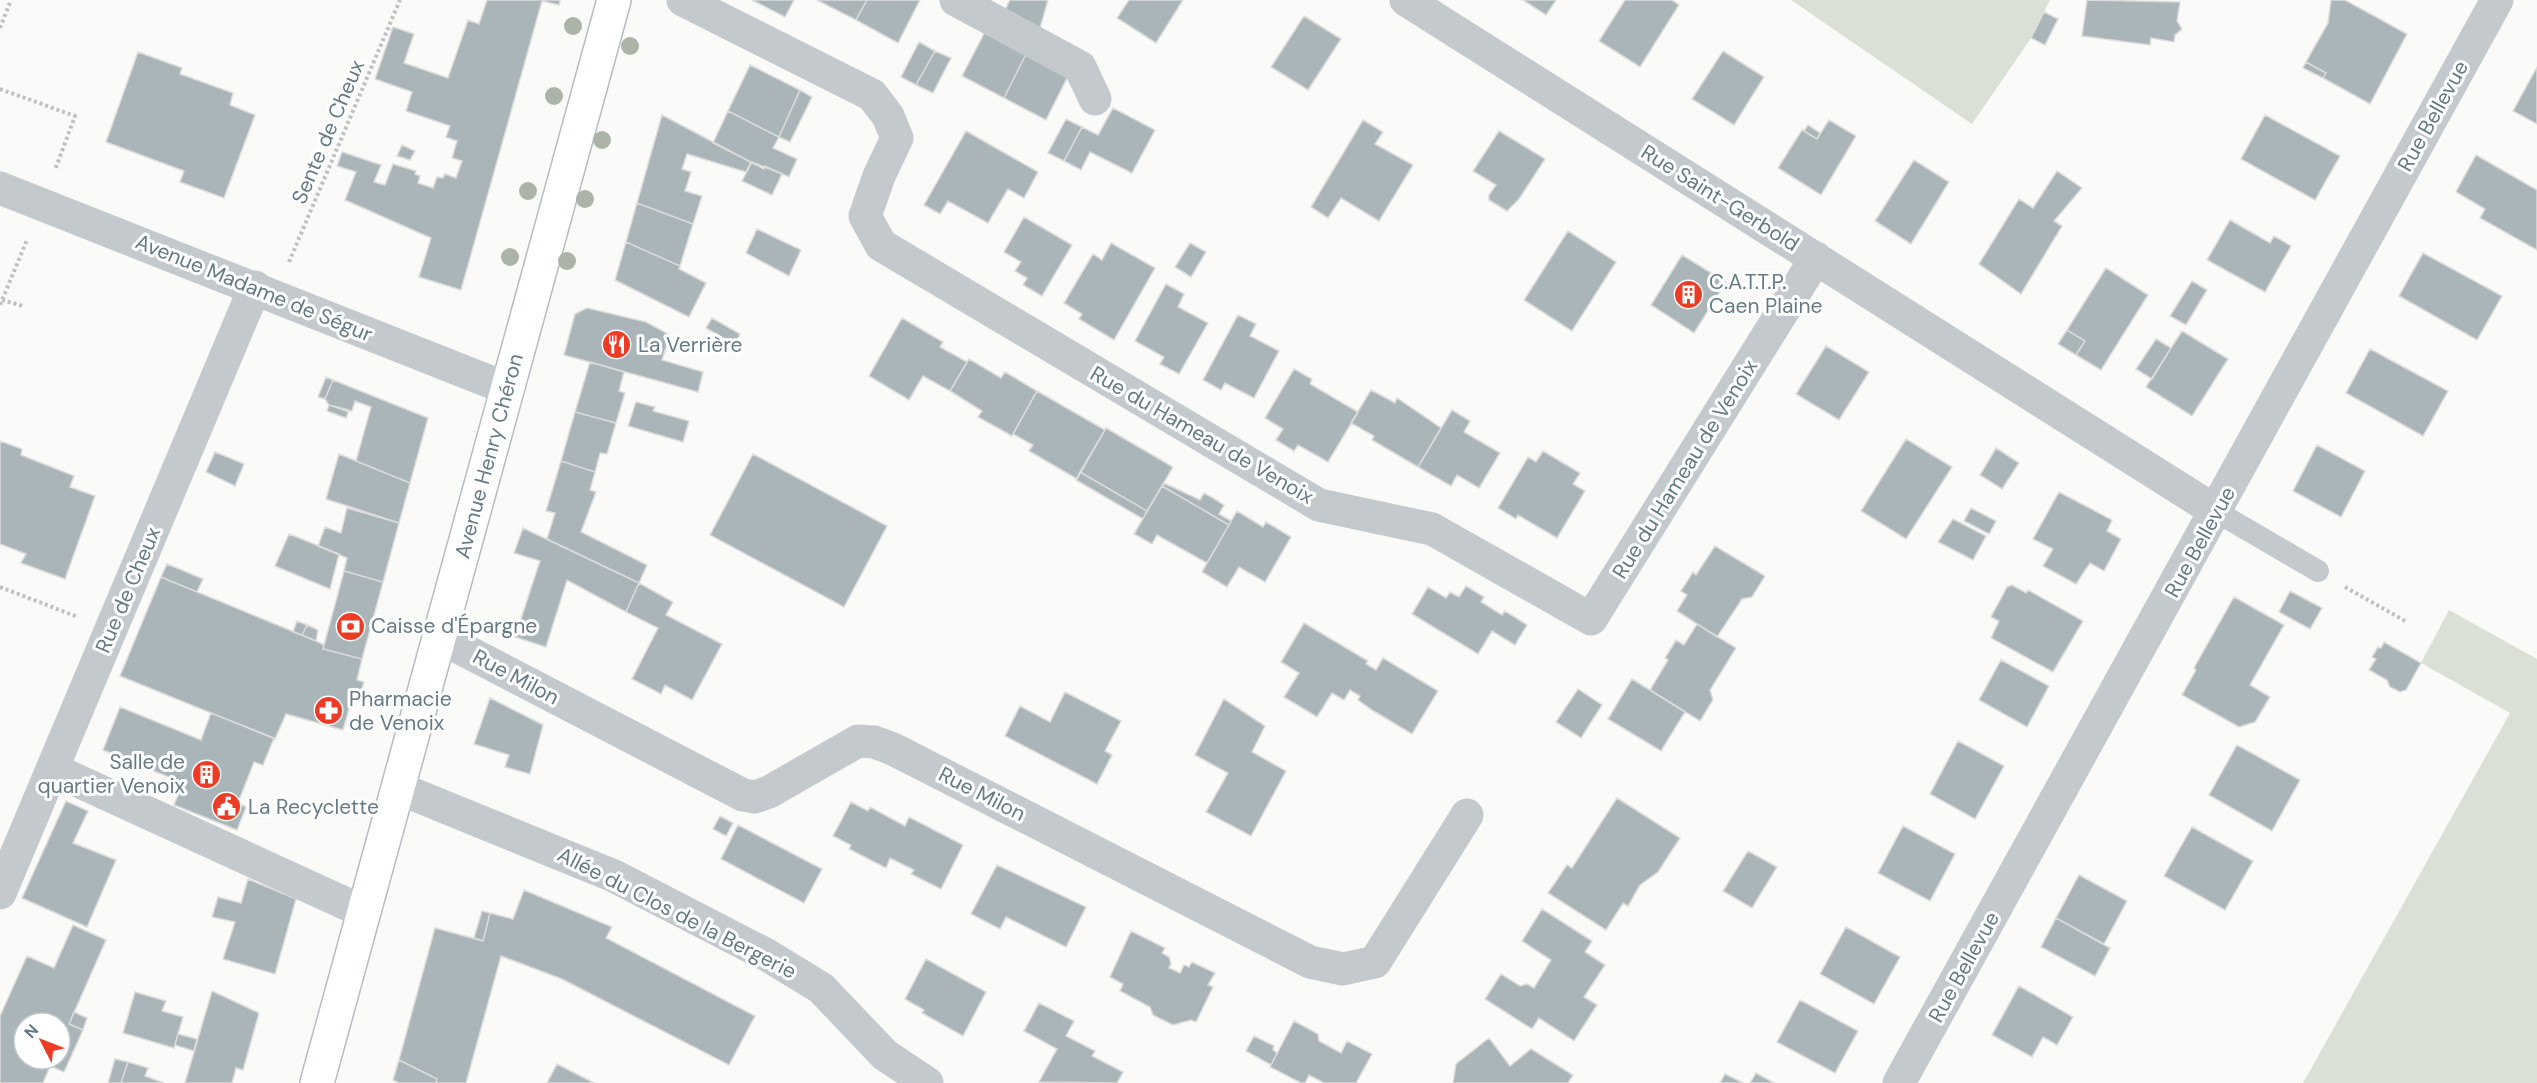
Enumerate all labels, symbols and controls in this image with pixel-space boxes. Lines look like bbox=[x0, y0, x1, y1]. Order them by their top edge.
street label: Sente de Cheux bbox=[285, 56, 371, 208]
street label: Rue Bellevue bbox=[2391, 56, 2475, 176]
street label: Rue Saint-Gerbold bbox=[1636, 138, 1804, 258]
street label: Avenue Madame de Ségur bbox=[131, 228, 377, 348]
place label: C.A.T.T.P. Caen Plaine bbox=[1709, 268, 1822, 320]
building icon: C.A.T.T.P. Caen Plaine bbox=[1672, 278, 1704, 310]
restaurant icon: La Verrière bbox=[601, 329, 633, 361]
place label: La Verrière bbox=[638, 331, 743, 359]
street label: Avenue Henry Chéron bbox=[448, 350, 530, 562]
street label: Rue du Hameau de Venoix bbox=[1606, 354, 1764, 584]
street label: Rue du Hameau de Venoix bbox=[1085, 360, 1319, 510]
street label: Rue Bellevue bbox=[2158, 482, 2242, 602]
street label: Rue de Cheux bbox=[89, 523, 167, 657]
bank icon: Caisse d'Épargne bbox=[334, 610, 366, 642]
place label: Caisse d'Épargne bbox=[371, 612, 537, 640]
street label: Rue Milon bbox=[468, 643, 564, 711]
place label: Pharmacie de Venoix bbox=[349, 685, 452, 737]
pharmacy icon: Pharmacie de Venoix bbox=[312, 695, 344, 727]
place label: Salle de quartier Venoix bbox=[37, 748, 185, 800]
building icon: Salle de quartier Venoix bbox=[190, 758, 222, 790]
street label: Rue Milon bbox=[934, 760, 1030, 828]
public building icon: La Recyclette bbox=[211, 791, 243, 823]
place label: La Recyclette bbox=[248, 793, 379, 821]
street label: Allée du Clos de la Bergerie bbox=[553, 841, 801, 986]
street label: Rue Bellevue bbox=[1922, 907, 2006, 1027]
north arrow bbox=[12, 1011, 72, 1071]
text: N bbox=[20, 1020, 43, 1043]

